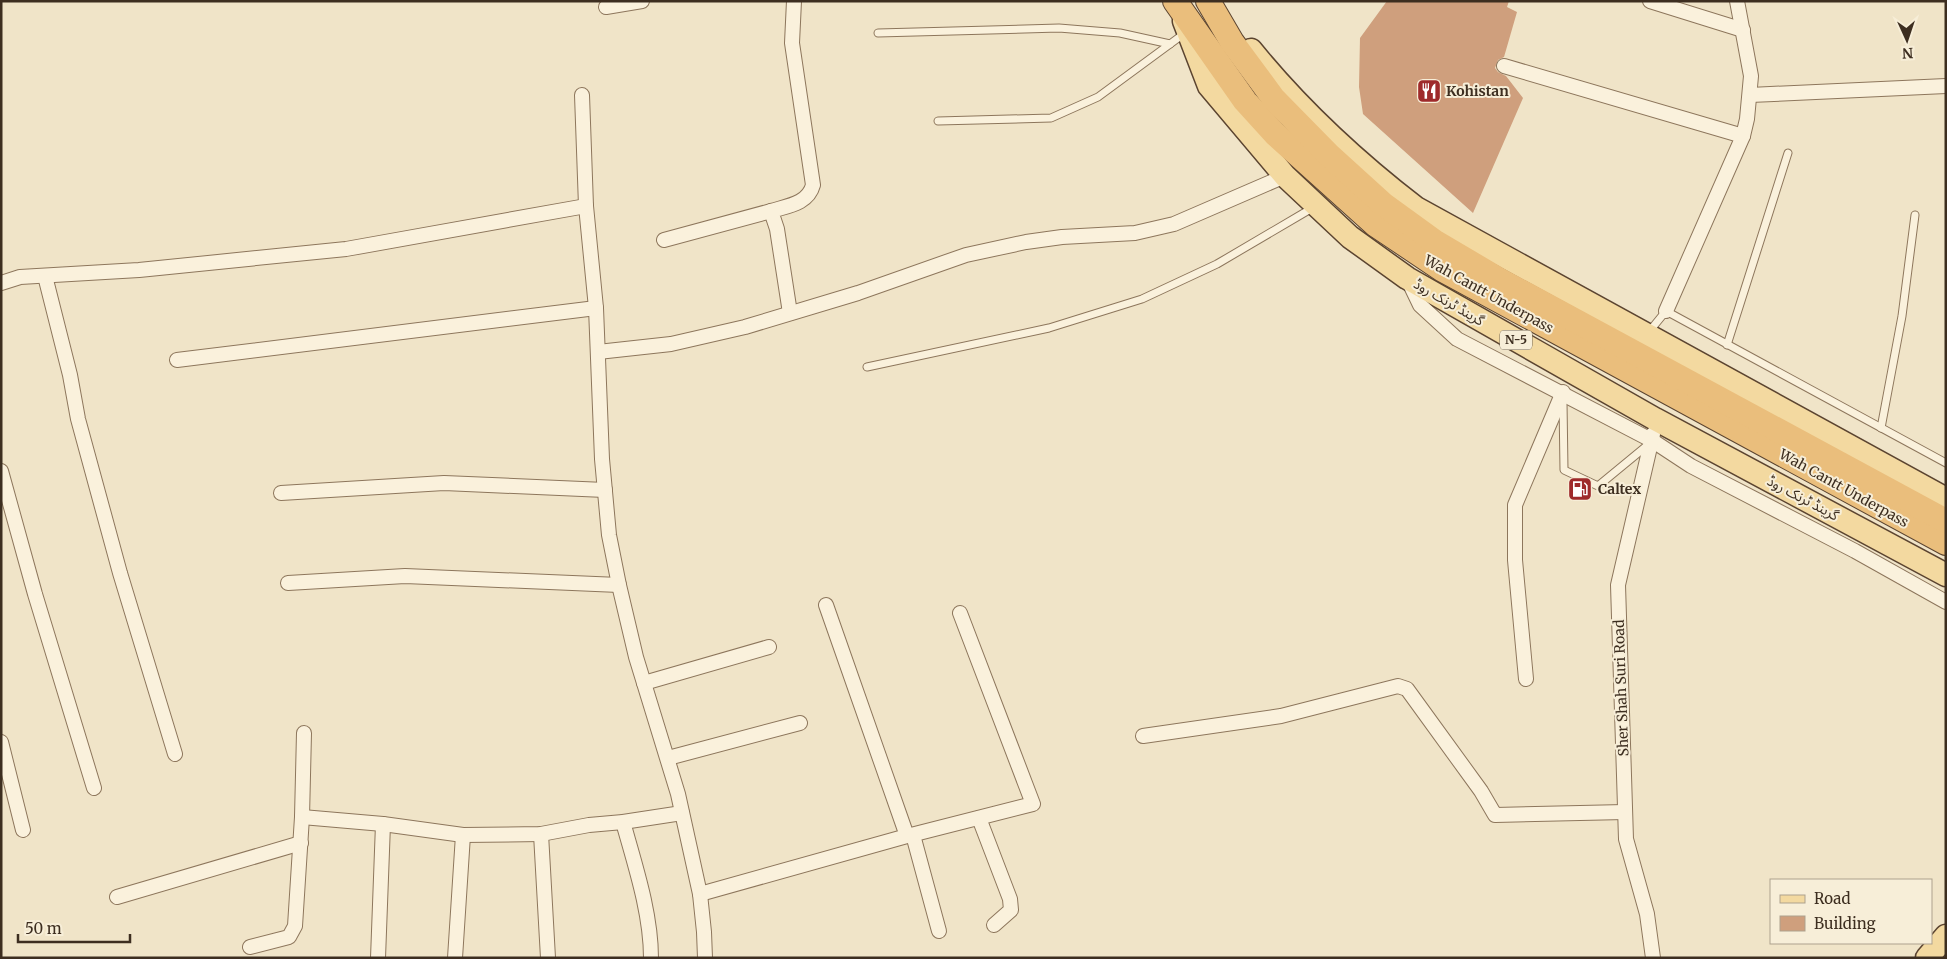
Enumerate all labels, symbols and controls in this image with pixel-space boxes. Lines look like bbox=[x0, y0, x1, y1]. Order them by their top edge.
north arrow bbox=[1882, 15, 1932, 65]
text: N bbox=[1902, 44, 1914, 62]
restaurant icon: Kohistan bbox=[1416, 78, 1442, 104]
place label: Kohistan bbox=[1446, 82, 1509, 100]
street label: Wah Cantt Underpass bbox=[1420, 250, 1557, 337]
street label: گرینڈ ٹرنک روڈ bbox=[1410, 275, 1488, 330]
road number: N-5 bbox=[1500, 330, 1532, 350]
street label: Wah Cantt Underpass bbox=[1775, 444, 1912, 531]
street label: گرینڈ ٹرنک روڈ bbox=[1764, 472, 1842, 525]
fuel station icon: Caltex bbox=[1567, 476, 1593, 502]
place label: Caltex bbox=[1598, 480, 1641, 498]
street label: Sher Shah Suri Road bbox=[1610, 619, 1632, 757]
legend bbox=[1770, 879, 1932, 944]
text: Road bbox=[1814, 889, 1850, 908]
scale bar bbox=[18, 912, 130, 944]
text: Building bbox=[1814, 914, 1876, 933]
text: 50 m bbox=[25, 919, 62, 938]

